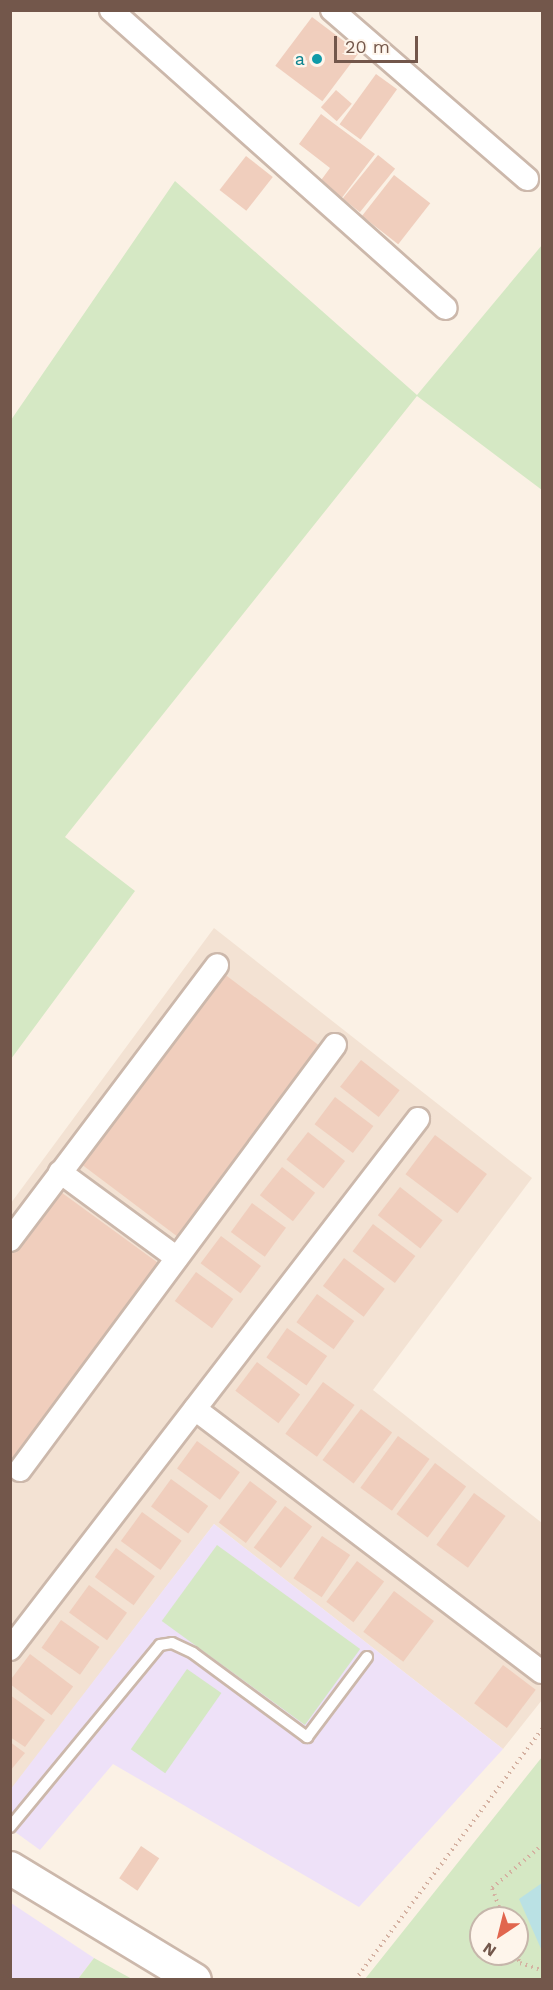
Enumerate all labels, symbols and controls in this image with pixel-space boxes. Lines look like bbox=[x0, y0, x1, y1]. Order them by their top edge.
scale bar bbox=[337, 24, 421, 62]
text: 20 m bbox=[345, 36, 390, 57]
place label: a bbox=[295, 48, 305, 70]
marker: a bbox=[310, 52, 324, 66]
north arrow bbox=[469, 1906, 529, 1966]
text: N bbox=[479, 1938, 500, 1961]

